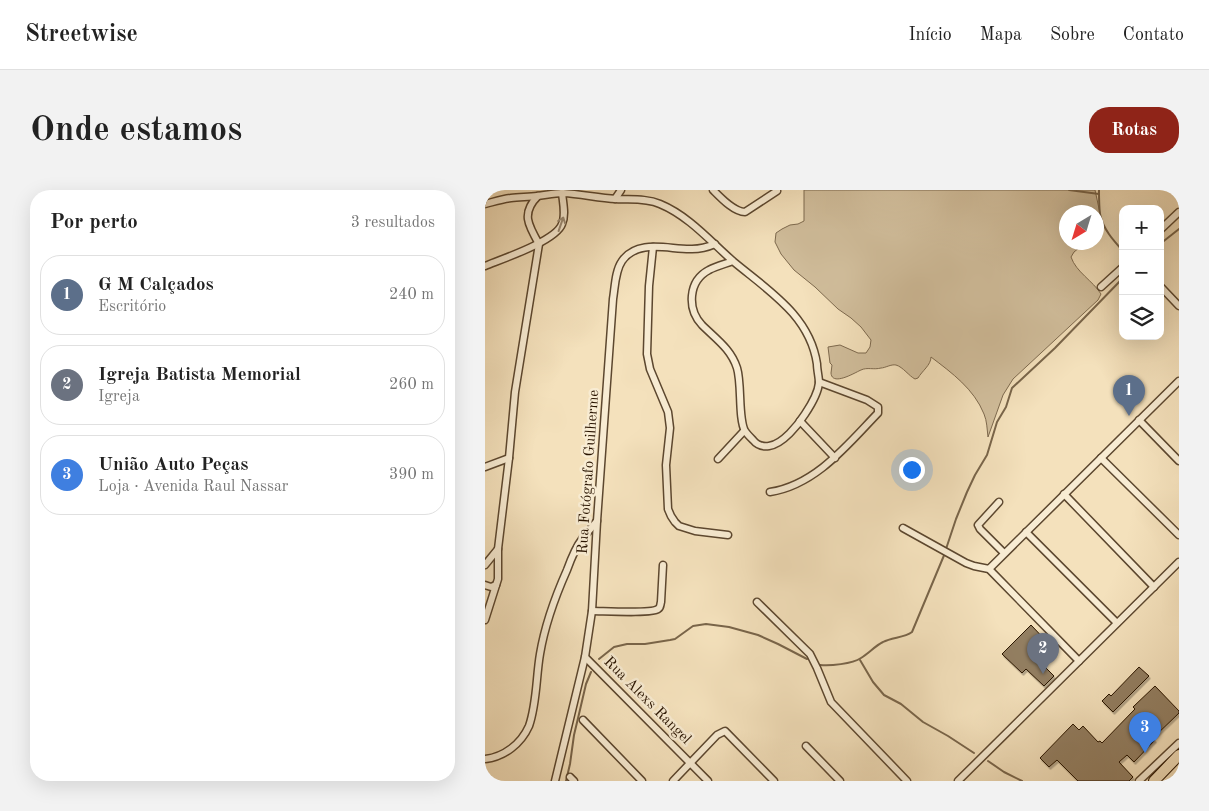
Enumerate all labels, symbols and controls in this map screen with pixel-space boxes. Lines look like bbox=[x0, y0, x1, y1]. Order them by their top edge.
text: Streetwise bbox=[25, 23, 138, 47]
text: Início bbox=[908, 26, 952, 44]
text: Mapa bbox=[980, 26, 1022, 44]
text: Sobre bbox=[1050, 26, 1095, 44]
text: Contato bbox=[1123, 26, 1184, 44]
button: Rotas bbox=[1089, 107, 1179, 153]
text: Onde estamos bbox=[30, 113, 242, 148]
north arrow bbox=[1059, 205, 1104, 250]
map controls bbox=[1119, 205, 1164, 340]
button: + bbox=[1119, 205, 1164, 250]
text: Por perto bbox=[50, 212, 138, 233]
text: 3 resultados bbox=[351, 215, 435, 231]
one-way arrow bbox=[557, 217, 566, 232]
button: − bbox=[1119, 250, 1164, 295]
text: G M Calçados bbox=[98, 276, 214, 295]
text: 1 bbox=[62, 287, 72, 303]
text: 240 m bbox=[389, 287, 434, 303]
button: layers bbox=[1119, 295, 1164, 340]
text: Escritório bbox=[98, 299, 166, 315]
text: Igreja Batista Memorial bbox=[98, 366, 301, 385]
pin: 1 bbox=[1113, 375, 1145, 416]
text: 2 bbox=[62, 377, 72, 393]
text: 260 m bbox=[389, 377, 434, 393]
text: Igreja bbox=[98, 389, 140, 405]
street label: Rua Fotógrafo Guilherme bbox=[576, 389, 602, 555]
text: União Auto Peças bbox=[98, 456, 248, 475]
your location bbox=[899, 457, 925, 483]
text: 3 bbox=[62, 467, 72, 483]
text: 390 m bbox=[389, 467, 434, 483]
text: Loja · Avenida Raul Nassar bbox=[98, 479, 288, 495]
pin: 2 bbox=[1027, 633, 1059, 674]
street label: Rua Alexs Rangel bbox=[600, 654, 694, 748]
pin: 3 bbox=[1129, 712, 1161, 753]

